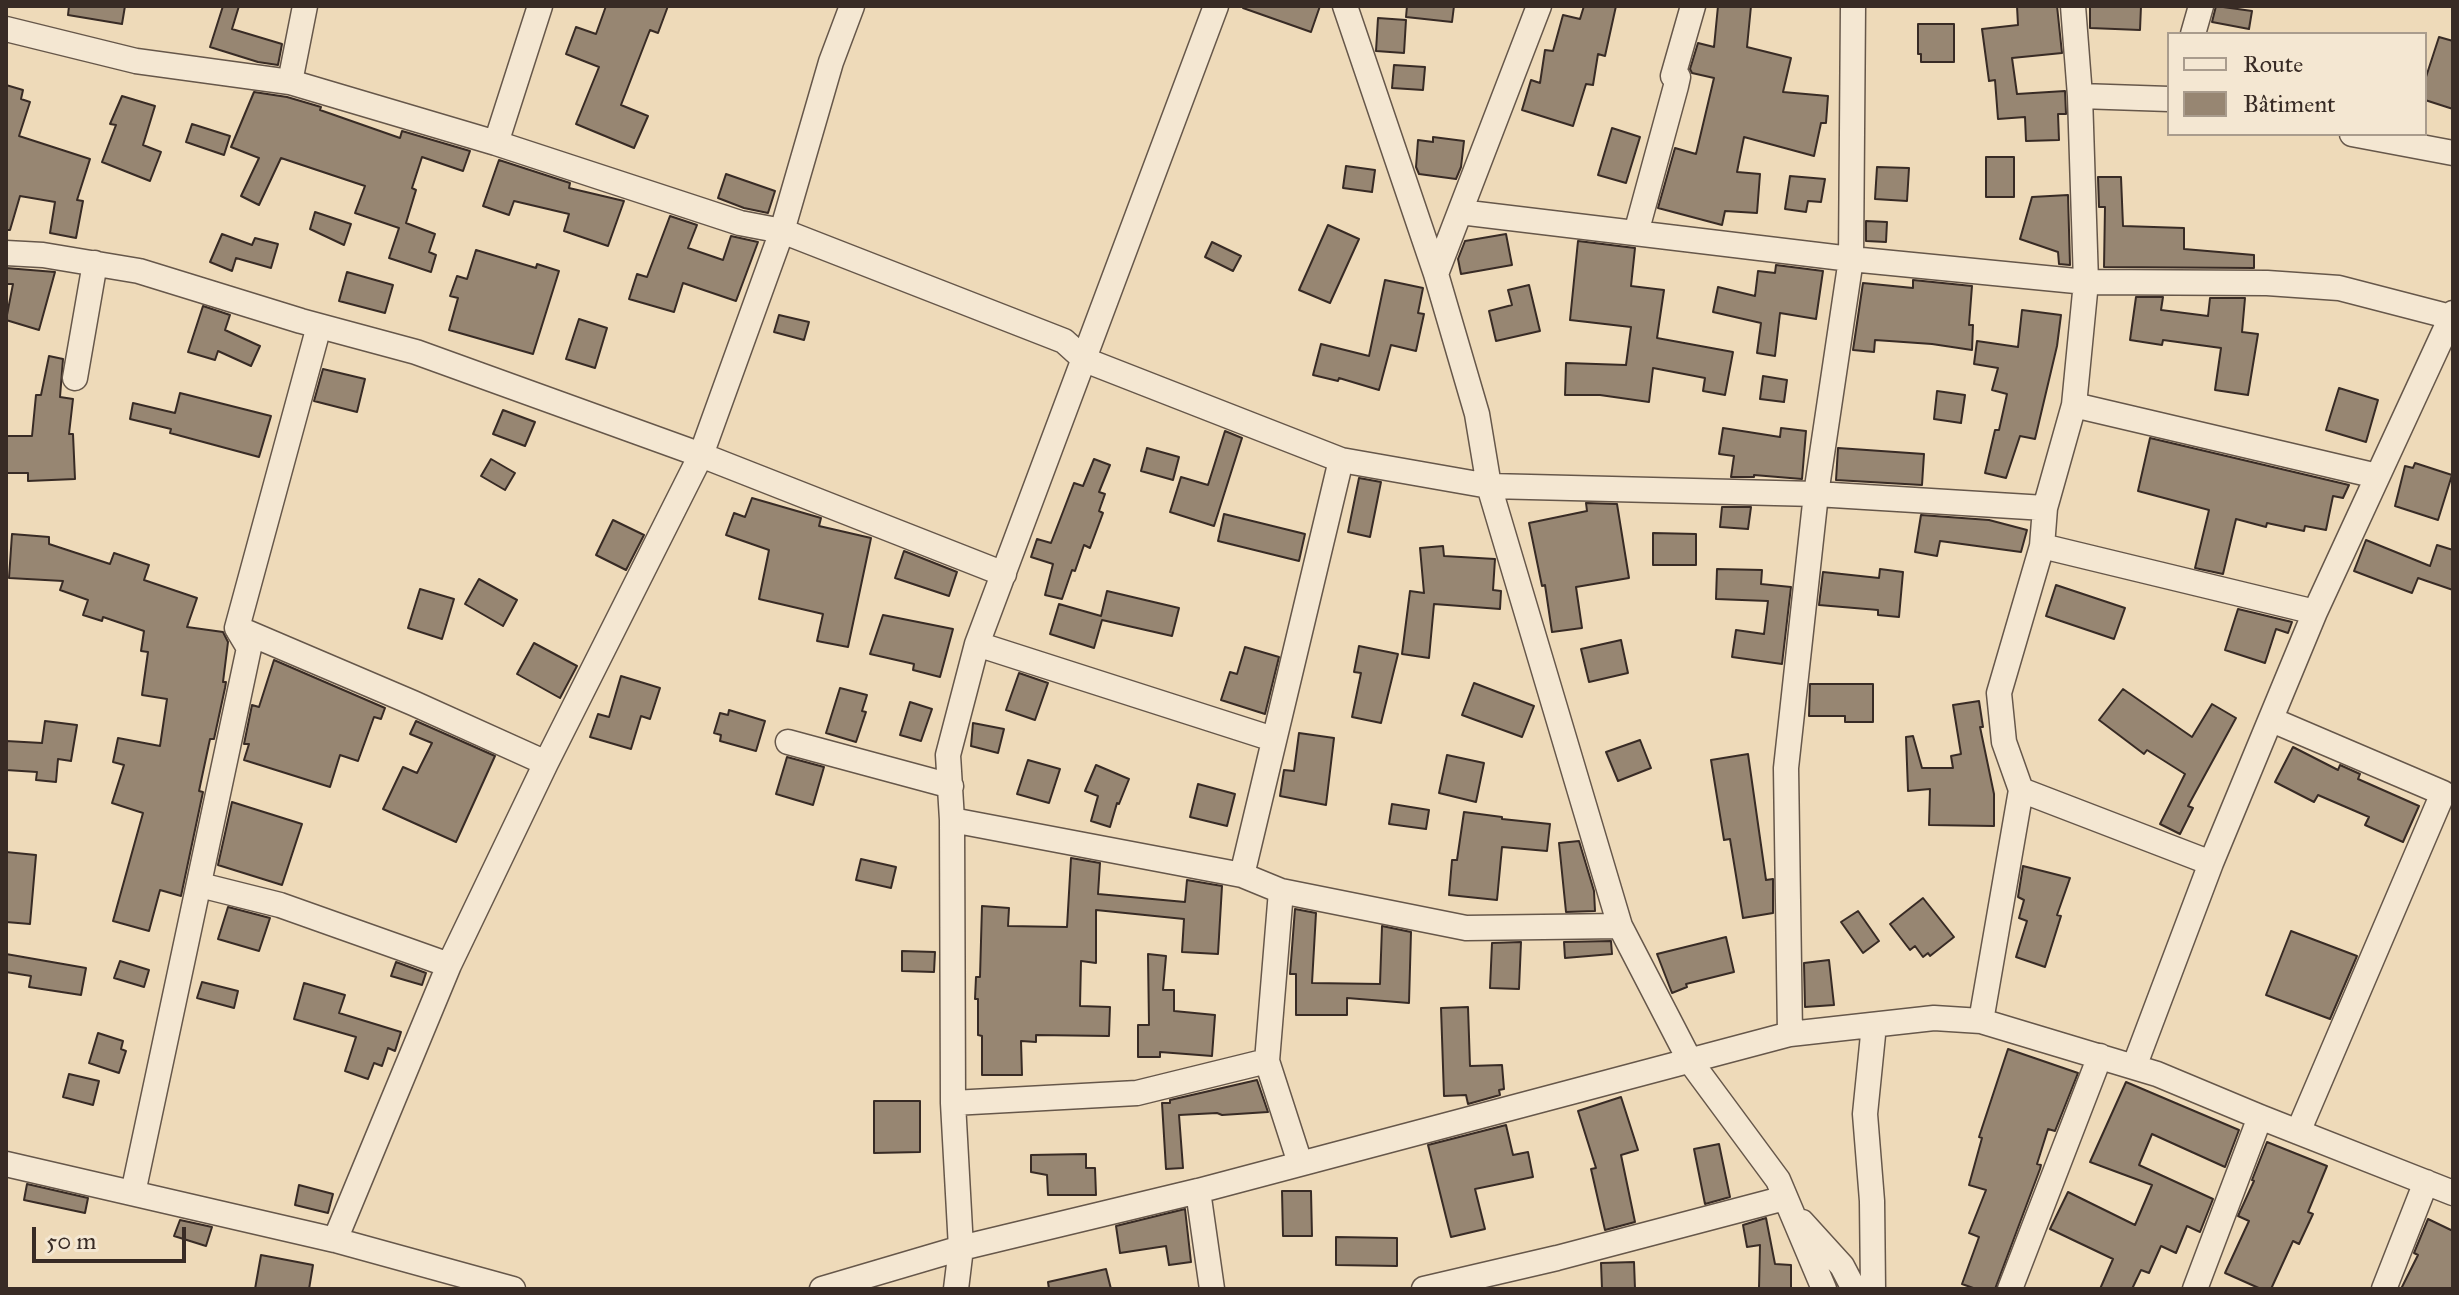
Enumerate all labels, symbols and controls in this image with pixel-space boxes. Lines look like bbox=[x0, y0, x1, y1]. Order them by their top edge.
legend bbox=[2167, 32, 2427, 136]
text: Route bbox=[2243, 49, 2303, 79]
text: Bâtiment bbox=[2243, 89, 2336, 119]
scale bar bbox=[36, 1211, 190, 1261]
text: 50 m bbox=[46, 1226, 96, 1256]

